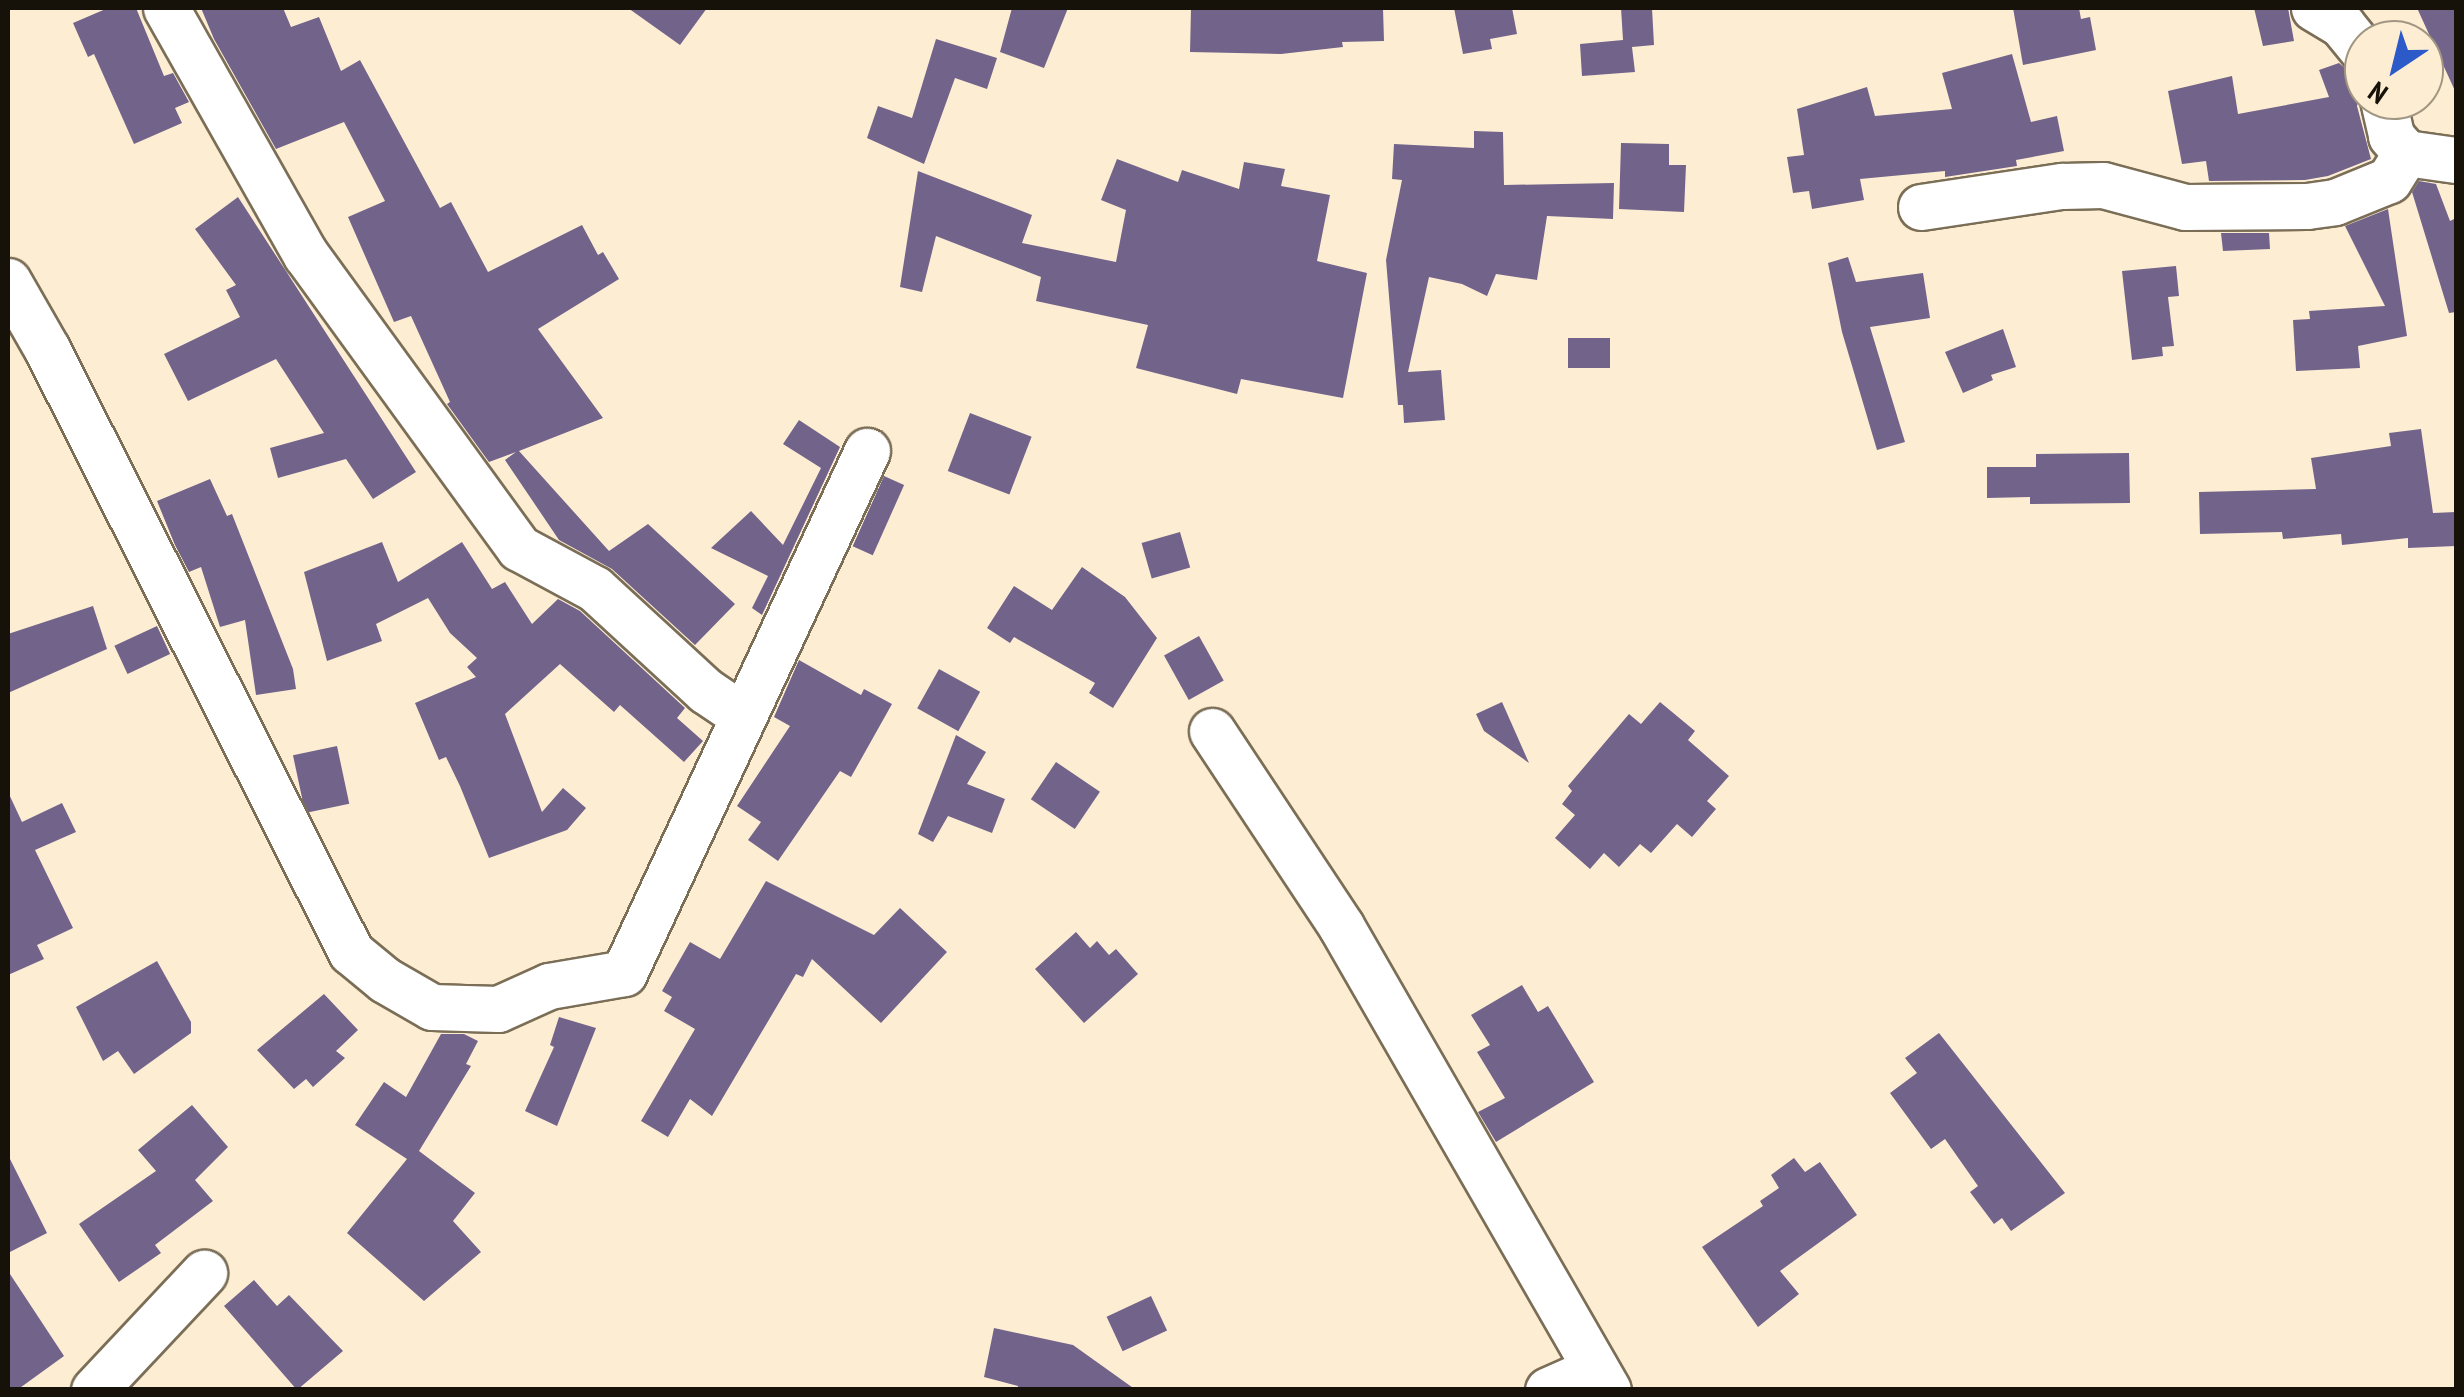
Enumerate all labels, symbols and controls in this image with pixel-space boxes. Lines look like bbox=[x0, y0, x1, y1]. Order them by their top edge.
north arrow bbox=[2344, 20, 2444, 120]
text: N bbox=[2361, 74, 2394, 113]

